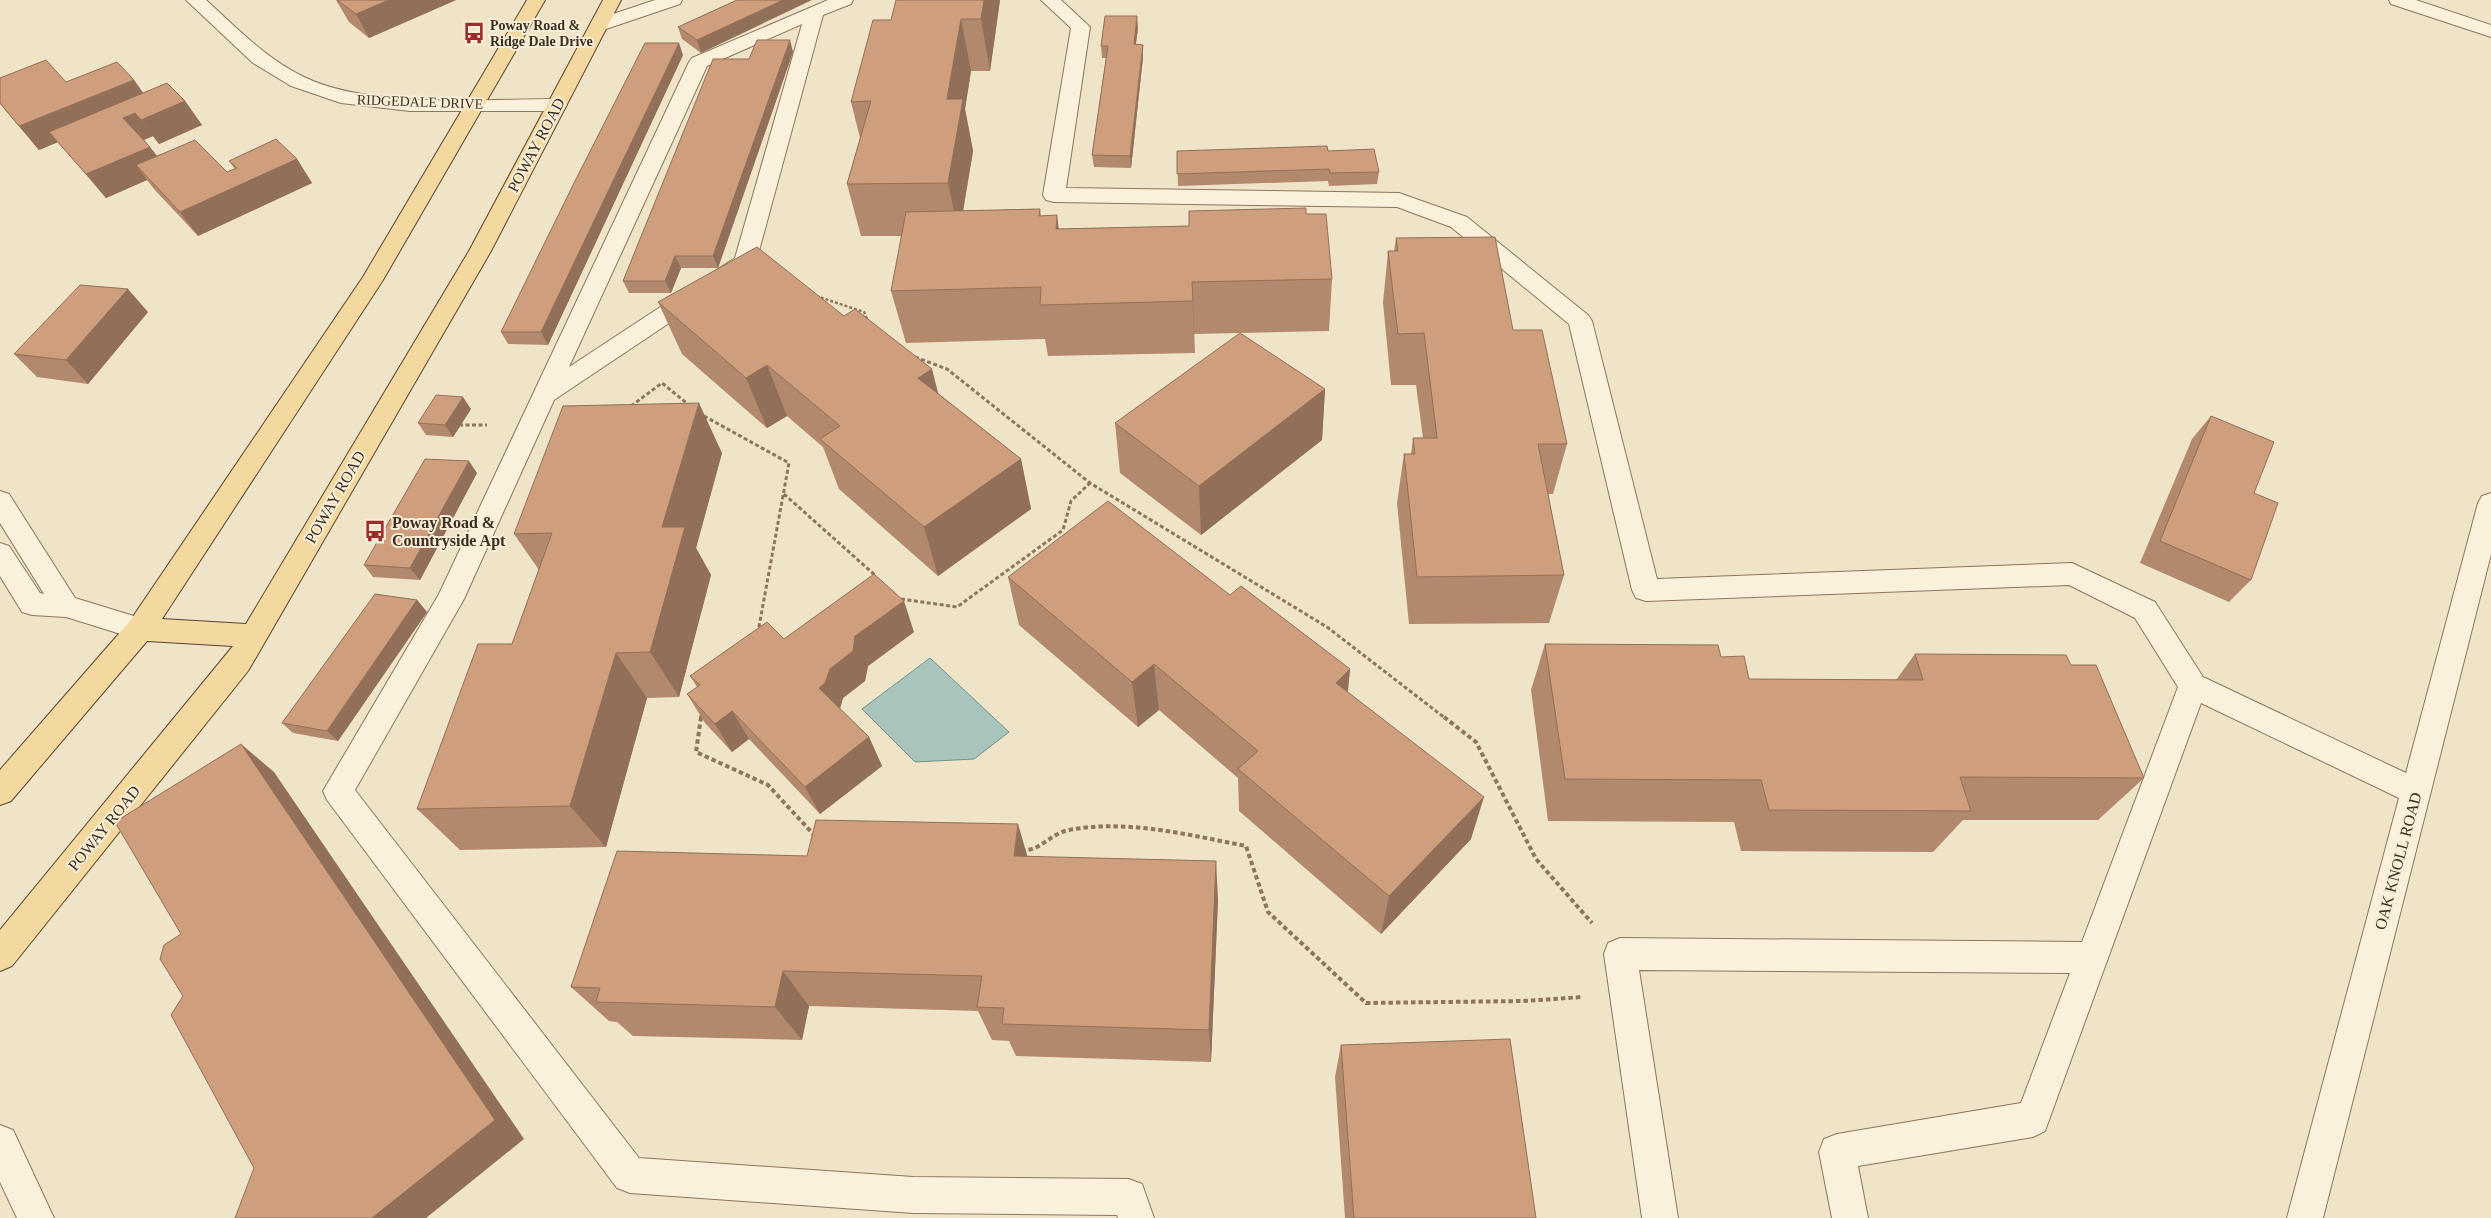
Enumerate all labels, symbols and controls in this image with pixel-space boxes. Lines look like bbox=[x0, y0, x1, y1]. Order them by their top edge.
place label: Poway Road & Ridge Dale Drive bbox=[490, 18, 593, 49]
bus stop icon: Poway Road & Ridge Dale Drive bbox=[461, 20, 487, 46]
street label: RIDGEDALE DRIVE bbox=[357, 92, 483, 112]
street label: POWAY ROAD bbox=[504, 95, 568, 195]
street label: POWAY ROAD bbox=[302, 448, 368, 546]
place label: Poway Road & Countryside Apt bbox=[392, 514, 506, 550]
bus stop icon: Poway Road & Countryside Apt bbox=[362, 518, 388, 544]
street label: POWAY ROAD bbox=[65, 782, 143, 874]
street label: OAK KNOLL ROAD bbox=[2371, 790, 2425, 932]

